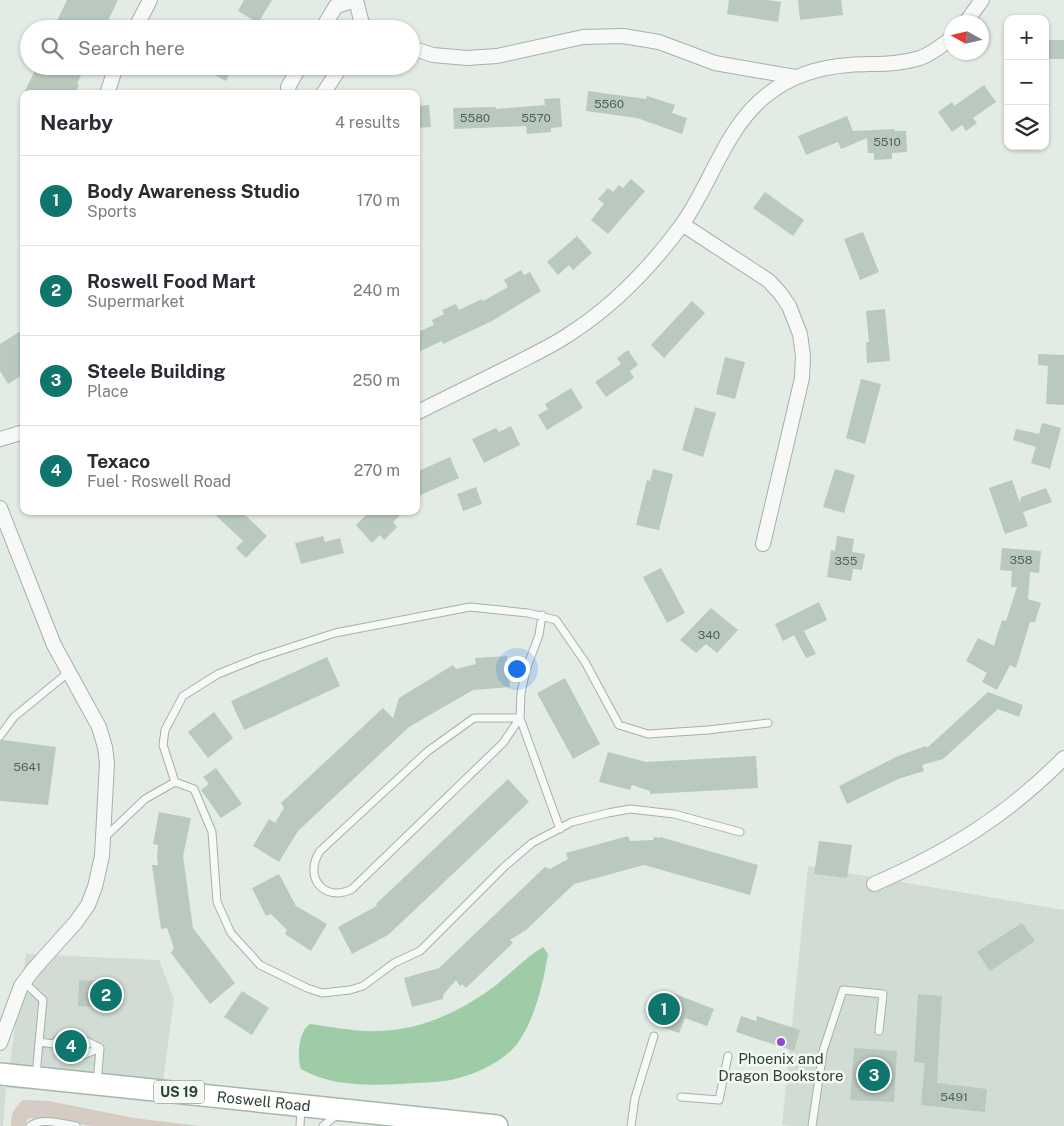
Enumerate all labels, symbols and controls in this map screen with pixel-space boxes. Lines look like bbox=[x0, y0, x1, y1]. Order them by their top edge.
north arrow bbox=[944, 15, 989, 60]
map controls bbox=[1004, 15, 1049, 150]
button: + bbox=[1004, 15, 1049, 60]
search box bbox=[20, 20, 420, 75]
icon: search bbox=[38, 34, 66, 62]
text: Search here bbox=[78, 37, 185, 59]
button: − bbox=[1004, 60, 1049, 105]
house number: 5560 bbox=[594, 97, 624, 111]
button: layers bbox=[1004, 105, 1049, 150]
text: Nearby bbox=[40, 110, 113, 135]
house number: 5580 bbox=[460, 111, 490, 125]
house number: 5570 bbox=[521, 111, 551, 125]
text: 4 results bbox=[335, 113, 400, 132]
house number: 5510 bbox=[873, 135, 901, 149]
text: Body Awareness Studio bbox=[87, 180, 300, 202]
text: 1 bbox=[53, 191, 59, 210]
text: 170 m bbox=[357, 191, 400, 210]
text: Sports bbox=[87, 202, 137, 221]
text: Roswell Food Mart bbox=[87, 270, 256, 292]
text: 2 bbox=[51, 281, 61, 300]
text: 240 m bbox=[353, 281, 400, 300]
text: Supermarket bbox=[87, 292, 184, 311]
text: Steele Building bbox=[87, 360, 225, 382]
text: 3 bbox=[51, 371, 61, 390]
text: 250 m bbox=[353, 371, 400, 390]
text: Place bbox=[87, 382, 129, 401]
text: Texaco bbox=[87, 450, 150, 472]
text: 4 bbox=[51, 461, 61, 480]
text: 270 m bbox=[354, 461, 400, 480]
text: Fuel · Roswell Road bbox=[87, 472, 231, 491]
house number: 358 bbox=[1009, 553, 1033, 567]
house number: 355 bbox=[835, 554, 858, 568]
house number: 340 bbox=[698, 628, 720, 642]
your location bbox=[504, 656, 530, 682]
house number: 5641 bbox=[13, 760, 41, 774]
pin: 2 bbox=[90, 976, 122, 1014]
pin: 1 bbox=[648, 990, 680, 1028]
pin: 4 bbox=[55, 1027, 87, 1065]
marker: Phoenix and Dragon Bookstore bbox=[775, 1036, 787, 1048]
place label: Phoenix and Dragon Bookstore bbox=[718, 1050, 844, 1084]
pin: 3 bbox=[858, 1056, 890, 1094]
road number: US 19 bbox=[154, 1080, 204, 1104]
street label: Roswell Road bbox=[216, 1088, 311, 1114]
house number: 5491 bbox=[940, 1090, 968, 1104]

